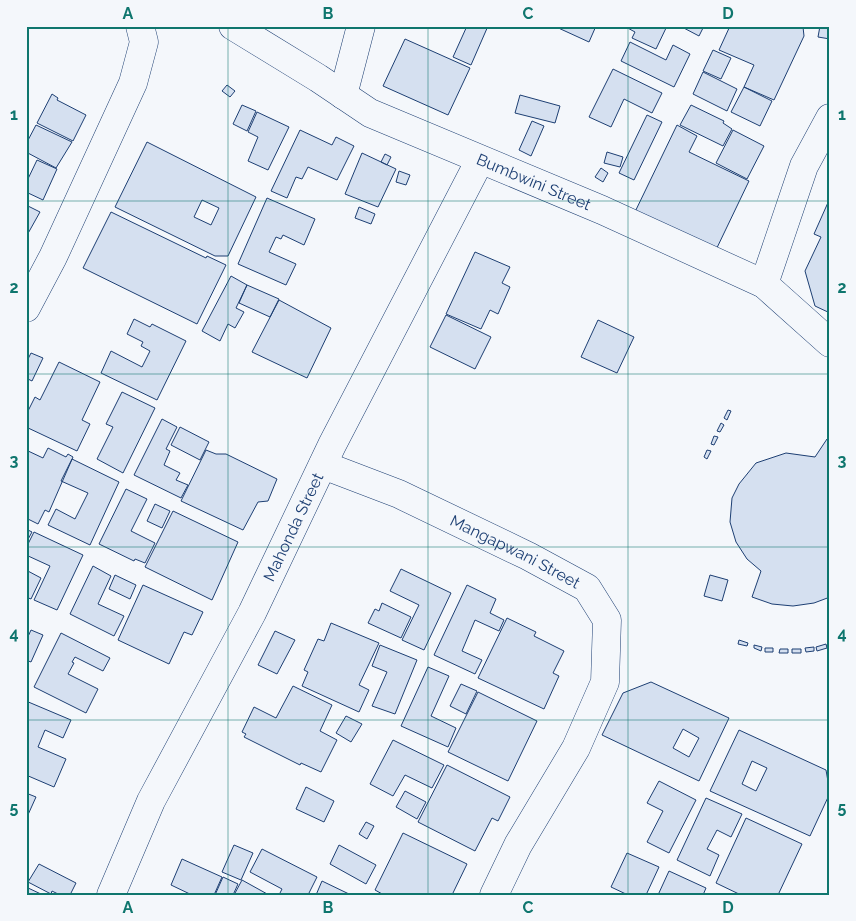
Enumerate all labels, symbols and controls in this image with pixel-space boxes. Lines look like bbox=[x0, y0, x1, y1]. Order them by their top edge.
text: A bbox=[123, 4, 134, 23]
text: B bbox=[323, 4, 334, 23]
text: C bbox=[523, 4, 534, 23]
text: D bbox=[722, 4, 734, 23]
text: 1 bbox=[10, 105, 18, 124]
text: 1 bbox=[838, 105, 846, 124]
street label: Bumbwini Street bbox=[474, 150, 594, 215]
text: 2 bbox=[9, 278, 19, 297]
text: 2 bbox=[837, 278, 847, 297]
text: 3 bbox=[10, 451, 19, 470]
text: 3 bbox=[838, 451, 847, 470]
street label: Mahonda Street bbox=[260, 469, 328, 584]
street label: Mangapwani Street bbox=[447, 511, 584, 593]
text: 4 bbox=[9, 624, 19, 643]
text: 4 bbox=[837, 624, 847, 643]
text: 5 bbox=[10, 798, 19, 817]
text: 5 bbox=[838, 798, 847, 817]
text: A bbox=[123, 898, 134, 917]
text: B bbox=[323, 898, 334, 917]
text: C bbox=[523, 898, 534, 917]
text: D bbox=[722, 898, 734, 917]

